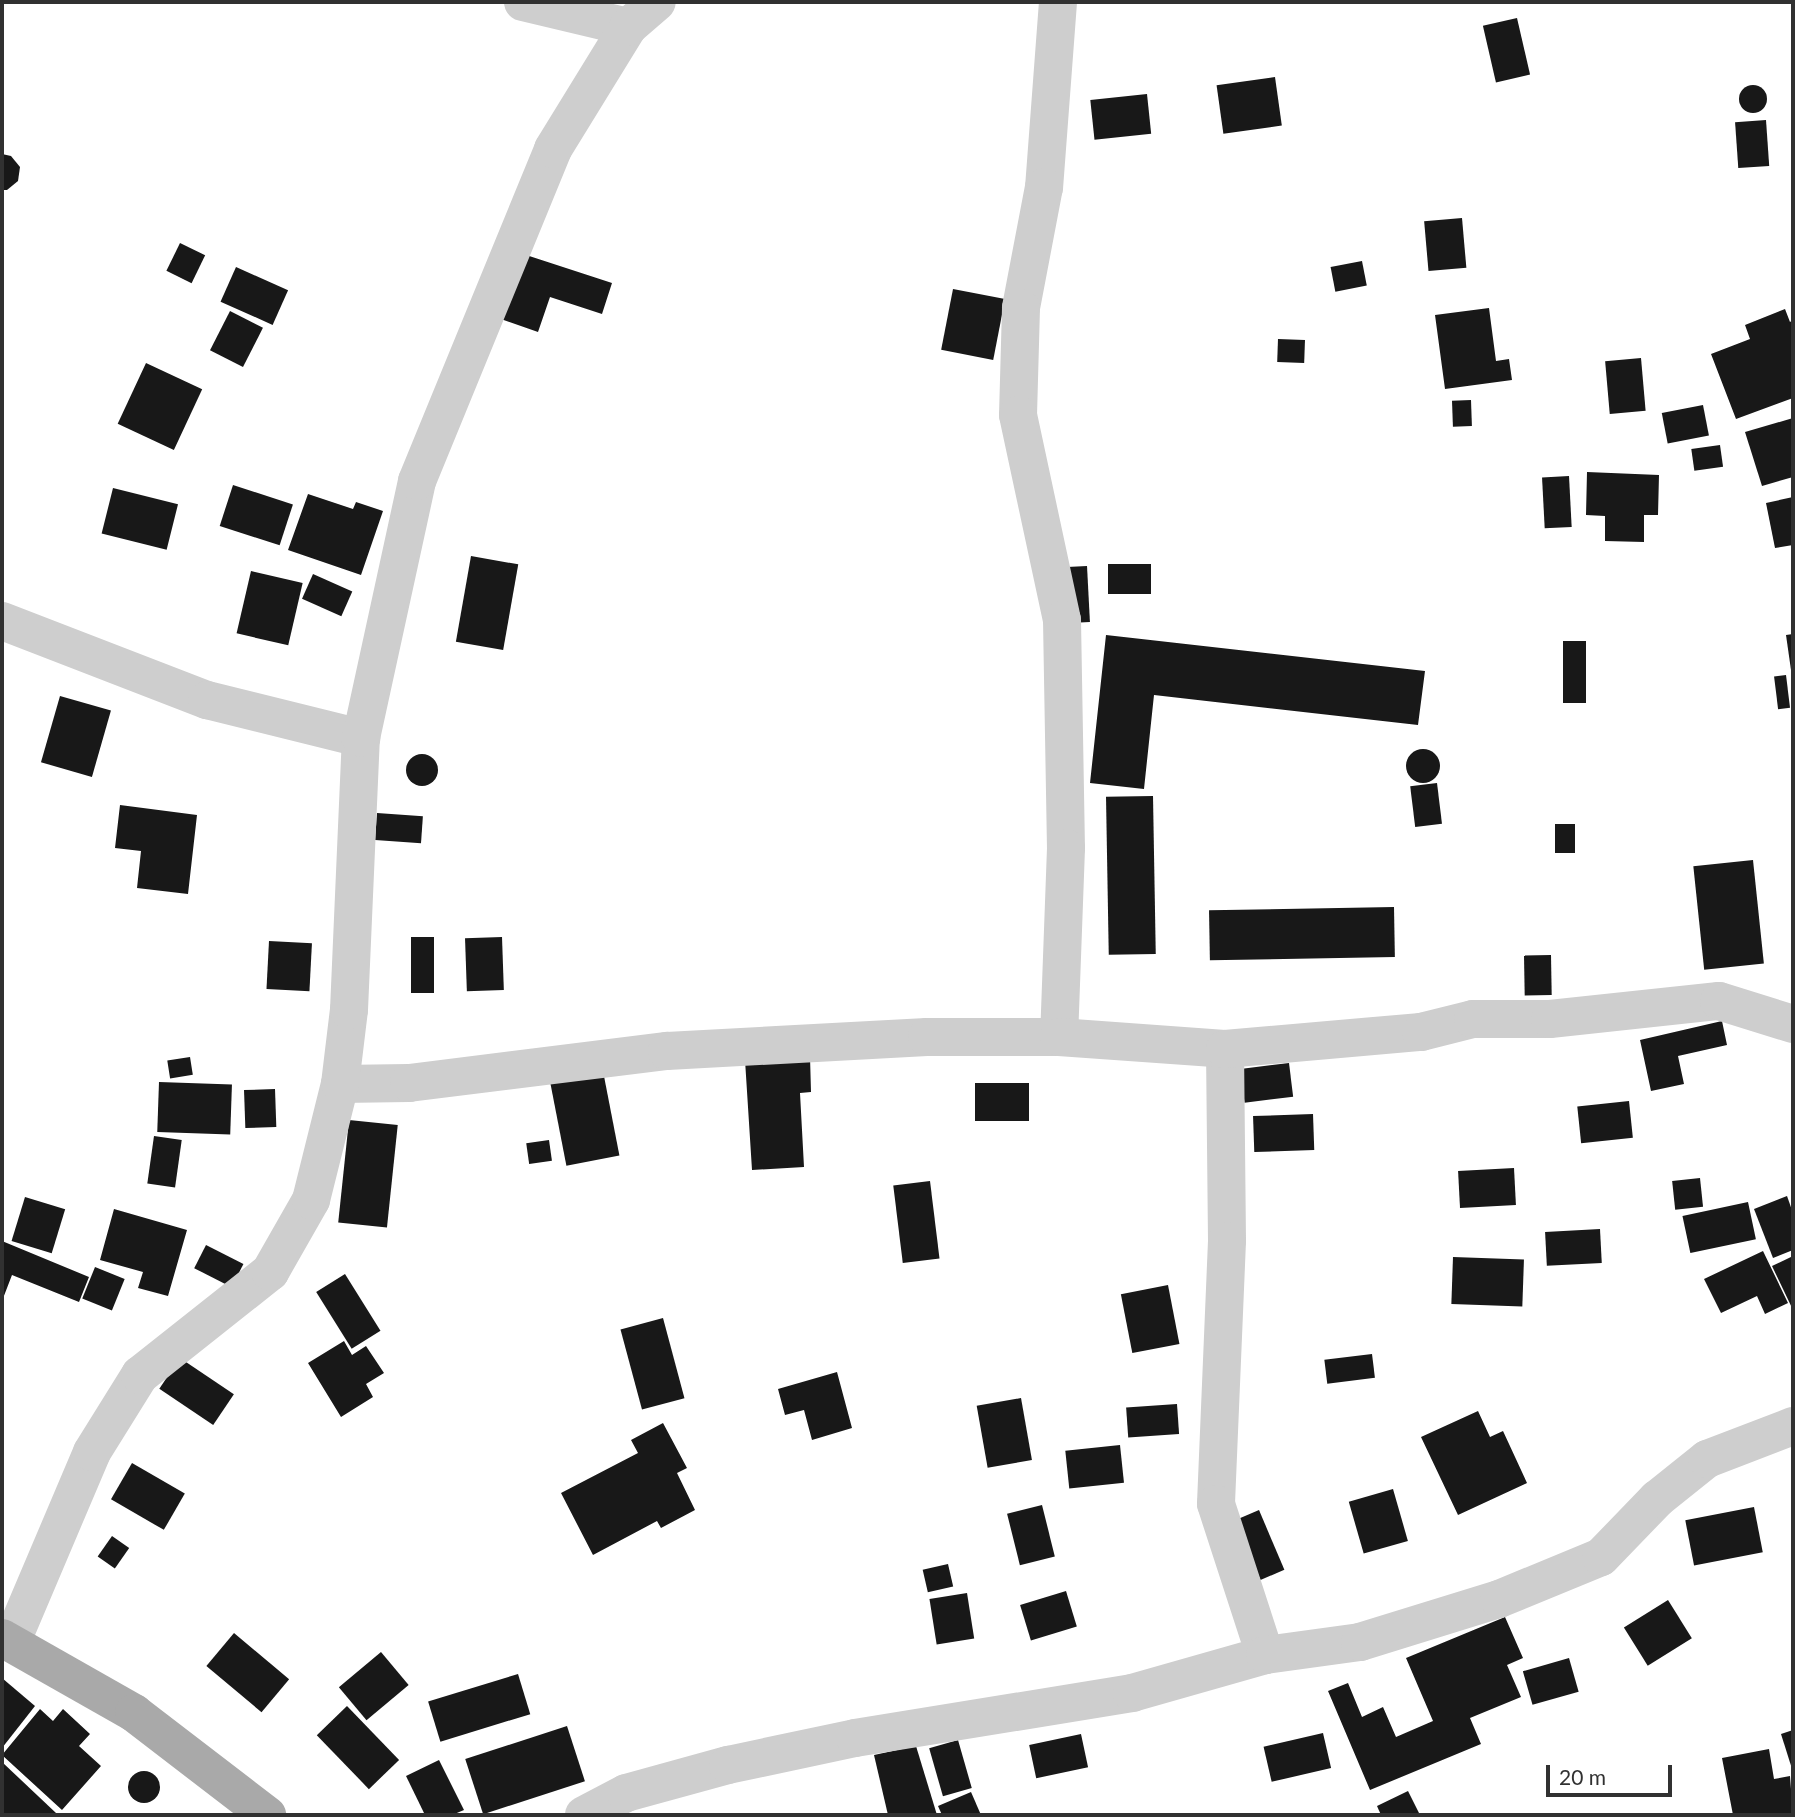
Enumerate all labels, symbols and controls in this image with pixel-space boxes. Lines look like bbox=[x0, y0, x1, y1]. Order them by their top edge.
scale bar bbox=[1550, 1750, 1676, 1794]
text: 20 m bbox=[1559, 1764, 1606, 1789]

